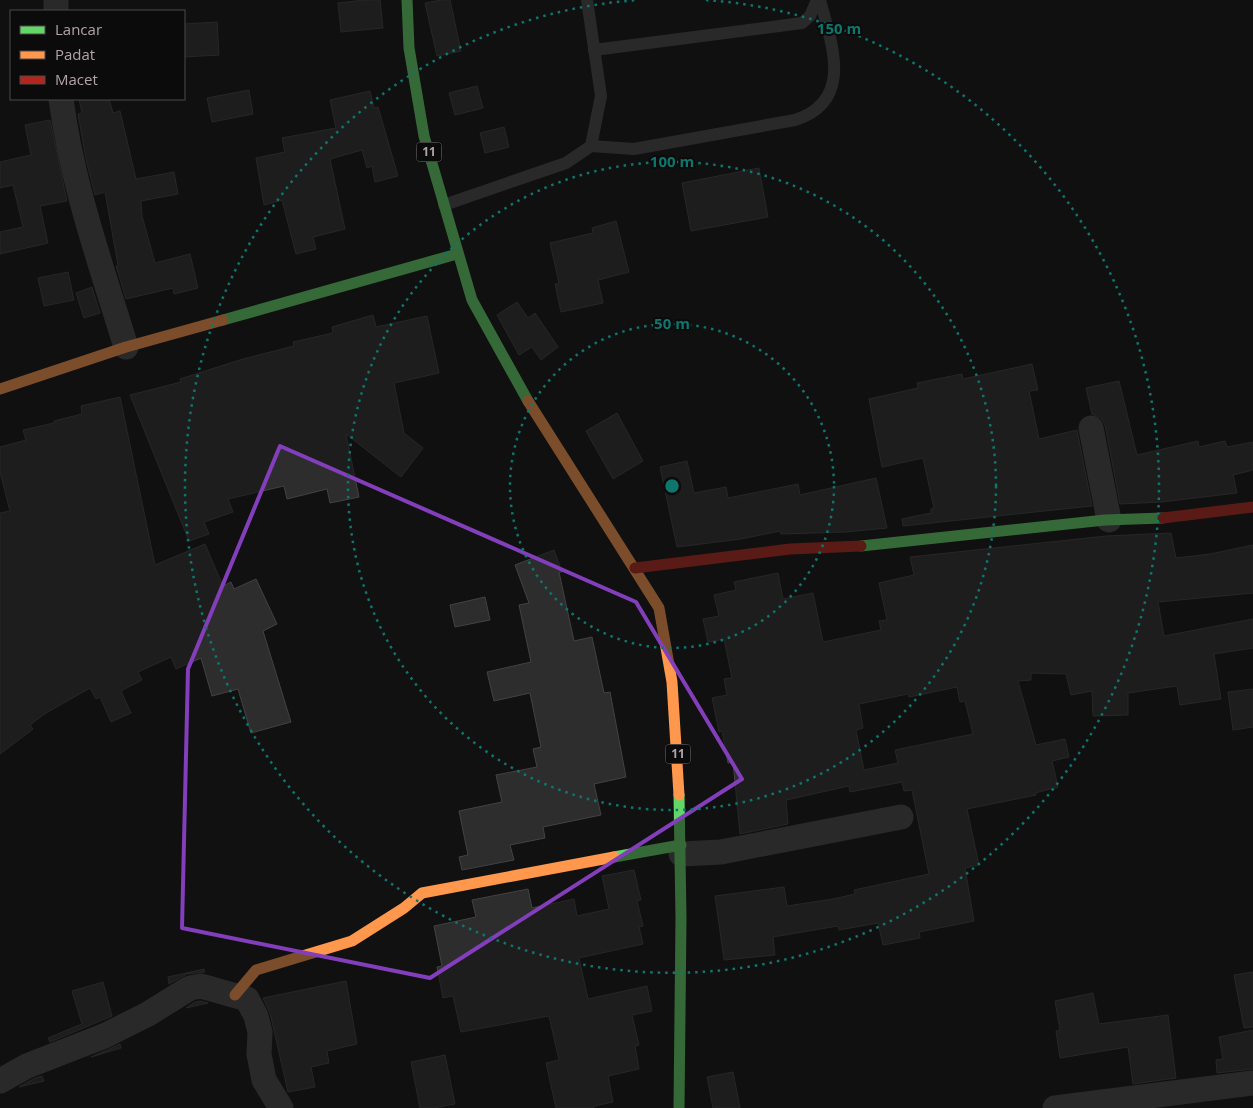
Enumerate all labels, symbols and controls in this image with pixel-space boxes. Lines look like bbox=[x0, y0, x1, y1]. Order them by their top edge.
legend bbox=[10, 10, 185, 100]
text: 150 m bbox=[817, 18, 861, 38]
text: Lancar bbox=[55, 19, 102, 39]
text: Padat bbox=[55, 44, 95, 64]
text: Macet bbox=[55, 69, 98, 89]
road number: 11 bbox=[416, 142, 442, 162]
text: 100 m bbox=[650, 151, 694, 171]
text: 50 m bbox=[654, 313, 690, 333]
centre of rings bbox=[663, 477, 681, 495]
road number: 11 bbox=[666, 744, 690, 764]

